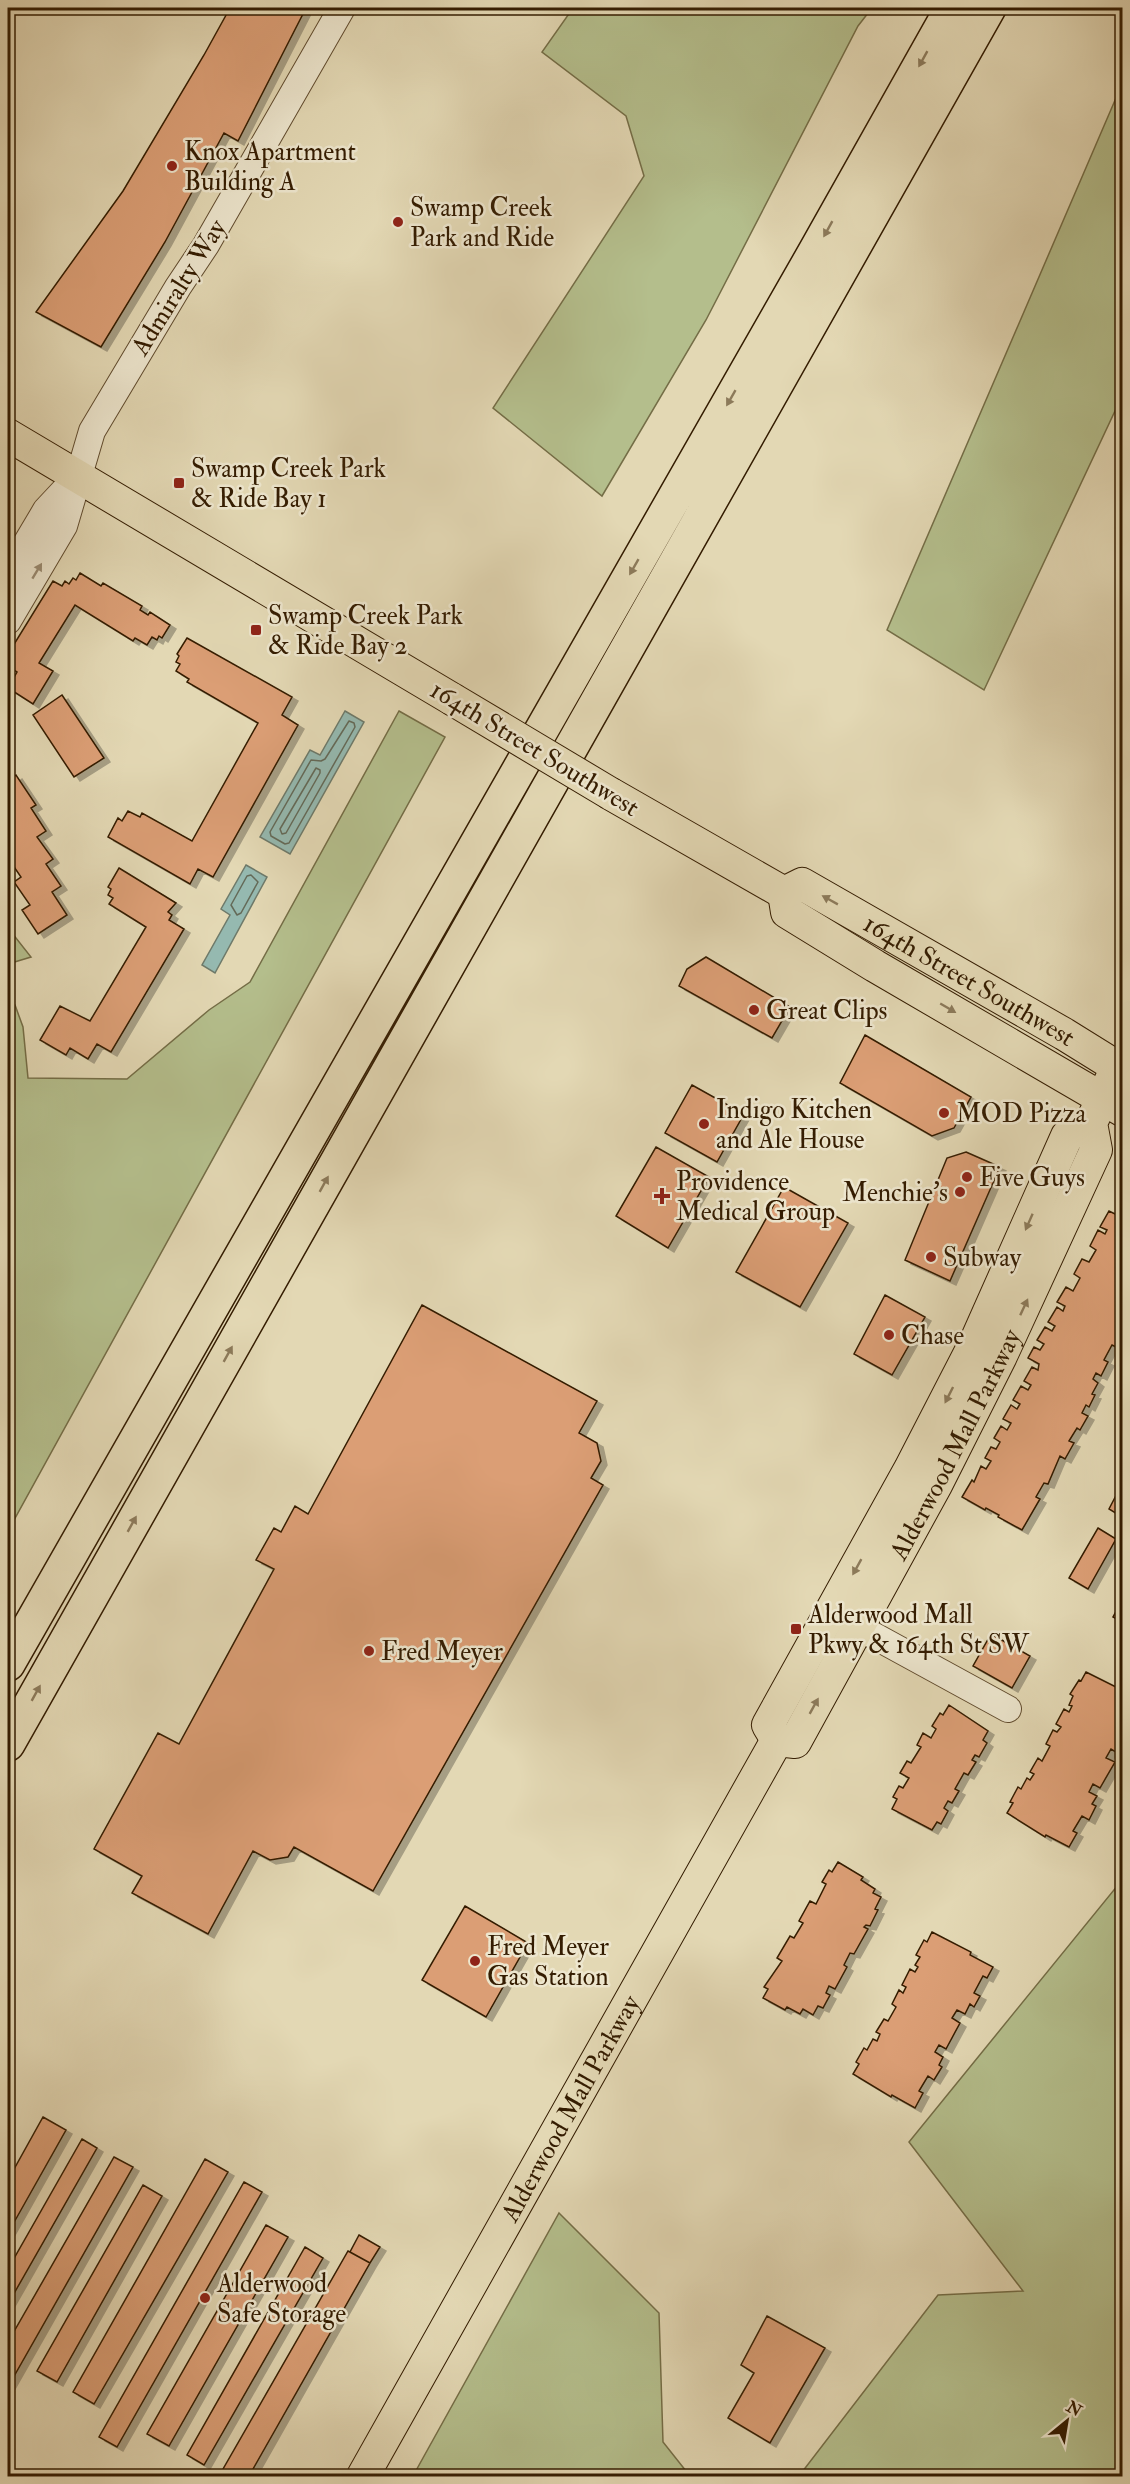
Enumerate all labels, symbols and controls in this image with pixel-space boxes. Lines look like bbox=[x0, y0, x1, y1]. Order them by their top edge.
one-way arrow bbox=[918, 50, 928, 67]
place label: Knox Apartment Building A bbox=[184, 136, 356, 198]
marker: Knox Apartment Building A bbox=[165, 159, 179, 173]
place label: Swamp Creek Park and Ride bbox=[410, 192, 554, 254]
street label: Admiralty Way bbox=[124, 213, 234, 362]
marker: Swamp Creek Park and Ride bbox=[391, 215, 405, 229]
one-way arrow bbox=[823, 220, 833, 237]
one-way arrow bbox=[726, 390, 736, 407]
place label: Swamp Creek Park & Ride Bay 1 bbox=[191, 453, 387, 515]
marker: Swamp Creek Park & Ride Bay 1 bbox=[172, 476, 186, 490]
one-way arrow bbox=[629, 559, 640, 575]
one-way arrow bbox=[32, 563, 43, 579]
place label: Swamp Creek Park & Ride Bay 2 bbox=[268, 600, 464, 662]
marker: Swamp Creek Park & Ride Bay 2 bbox=[249, 623, 263, 637]
street label: 164th Street Southwest bbox=[424, 674, 645, 824]
one-way arrow bbox=[821, 895, 838, 905]
street label: 164th Street Southwest bbox=[858, 908, 1081, 1054]
place label: Great Clips bbox=[766, 995, 888, 1028]
marker: Great Clips bbox=[747, 1003, 761, 1017]
one-way arrow bbox=[939, 1003, 956, 1013]
place label: Indigo Kitchen and Ale House bbox=[716, 1094, 872, 1156]
place label: MOD Pizza bbox=[956, 1098, 1087, 1130]
marker: MOD Pizza bbox=[937, 1106, 951, 1120]
marker: Indigo Kitchen and Ale House bbox=[697, 1117, 711, 1131]
place label: Five Guys bbox=[979, 1162, 1085, 1194]
place label: Providence Medical Group bbox=[676, 1166, 835, 1229]
marker: Five Guys bbox=[960, 1170, 974, 1184]
one-way arrow bbox=[319, 1175, 329, 1192]
place label: Menchie's bbox=[842, 1177, 948, 1209]
marker: Menchie's bbox=[953, 1185, 967, 1199]
marker: Providence Medical Group bbox=[653, 1187, 671, 1205]
one-way arrow bbox=[1024, 1214, 1033, 1231]
place label: Subway bbox=[943, 1242, 1022, 1274]
marker: Subway bbox=[924, 1250, 938, 1264]
one-way arrow bbox=[1019, 1298, 1028, 1315]
place label: Chase bbox=[901, 1320, 964, 1352]
street label: Alderwood Mall Parkway bbox=[883, 1324, 1028, 1567]
marker: Chase bbox=[882, 1328, 896, 1342]
one-way arrow bbox=[223, 1345, 233, 1362]
one-way arrow bbox=[944, 1387, 954, 1404]
one-way arrow bbox=[127, 1515, 137, 1532]
one-way arrow bbox=[852, 1558, 862, 1575]
place label: Alderwood Mall Pkwy & 164th St SW bbox=[807, 1599, 1030, 1661]
marker: Alderwood Mall Pkwy & 164th St SW bbox=[789, 1622, 803, 1636]
place label: Fred Meyer bbox=[381, 1636, 503, 1668]
marker: Fred Meyer bbox=[362, 1644, 376, 1658]
one-way arrow bbox=[31, 1685, 41, 1702]
one-way arrow bbox=[809, 1698, 820, 1714]
place label: Fred Meyer Gas Station bbox=[487, 1931, 609, 1993]
marker: Fred Meyer Gas Station bbox=[468, 1954, 482, 1968]
street label: Alderwood Mall Parkway bbox=[494, 1989, 648, 2229]
place label: Alderwood Safe Storage bbox=[216, 2268, 346, 2330]
marker: Alderwood Safe Storage bbox=[198, 2291, 212, 2305]
north arrow bbox=[1037, 2391, 1097, 2451]
text: N bbox=[1062, 2396, 1086, 2421]

